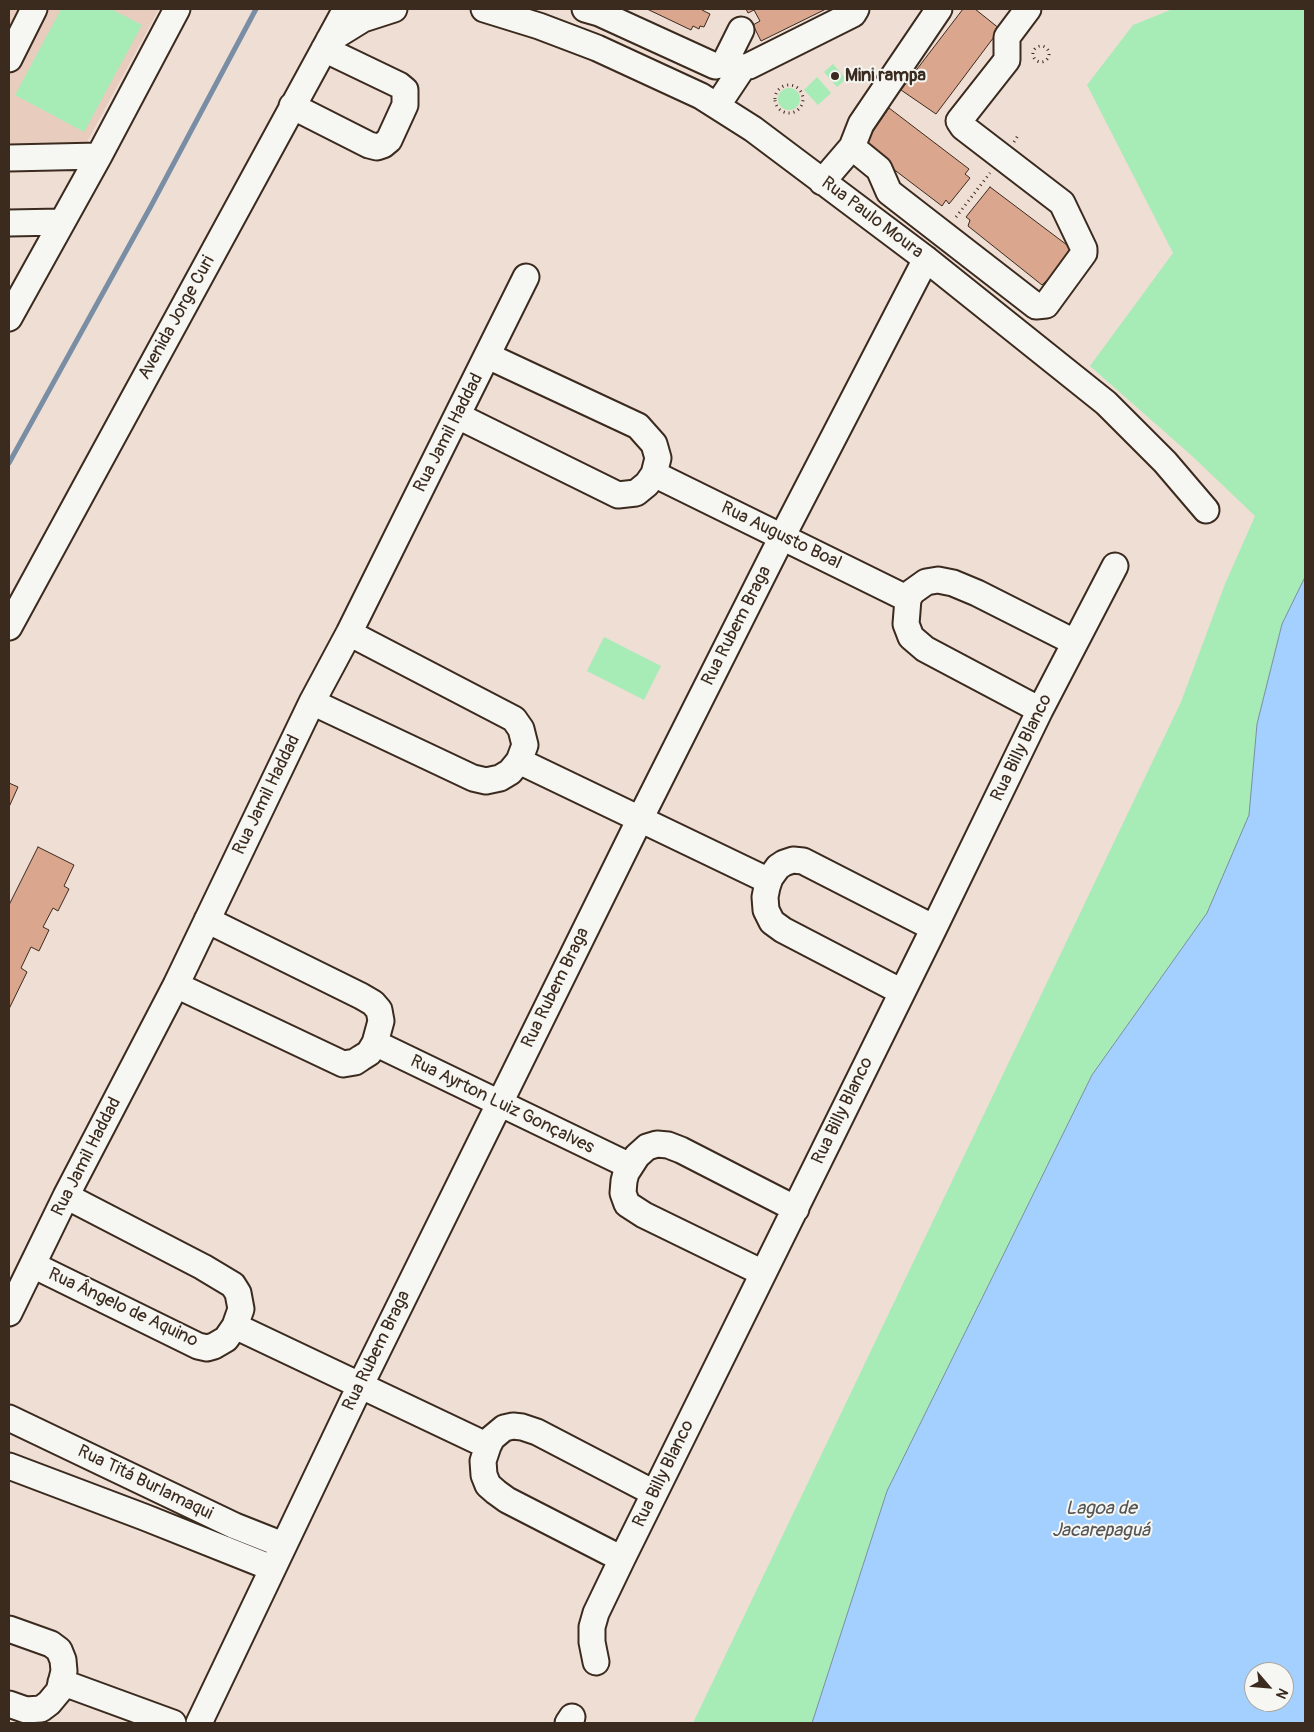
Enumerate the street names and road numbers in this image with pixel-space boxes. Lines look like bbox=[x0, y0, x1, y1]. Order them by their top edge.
street label: Rua Paulo Moura bbox=[817, 173, 927, 263]
street label: Avenida Jorge Curi bbox=[134, 252, 220, 384]
street label: Rua Jamil Haddad bbox=[410, 370, 488, 496]
street label: Rua Augusto Boal bbox=[717, 498, 845, 574]
street label: Rua Rubem Braga bbox=[698, 563, 776, 689]
street label: Rua Billy Blanco bbox=[987, 691, 1057, 805]
street label: Rua Jamil Haddad bbox=[229, 732, 305, 858]
street label: Rua Rubem Braga bbox=[518, 924, 594, 1052]
street label: Rua Ayrton Luiz Gonçalves bbox=[407, 1051, 597, 1159]
street label: Rua Billy Blanco bbox=[808, 1054, 878, 1168]
street label: Rua Jamil Haddad bbox=[48, 1094, 126, 1220]
street label: Rua Ângelo de Aquino bbox=[45, 1264, 201, 1352]
street label: Rua Rubem Braga bbox=[339, 1287, 415, 1415]
street label: Rua Billy Blanco bbox=[629, 1417, 699, 1531]
street label: Rua Titá Burlamaqui bbox=[74, 1441, 216, 1525]

